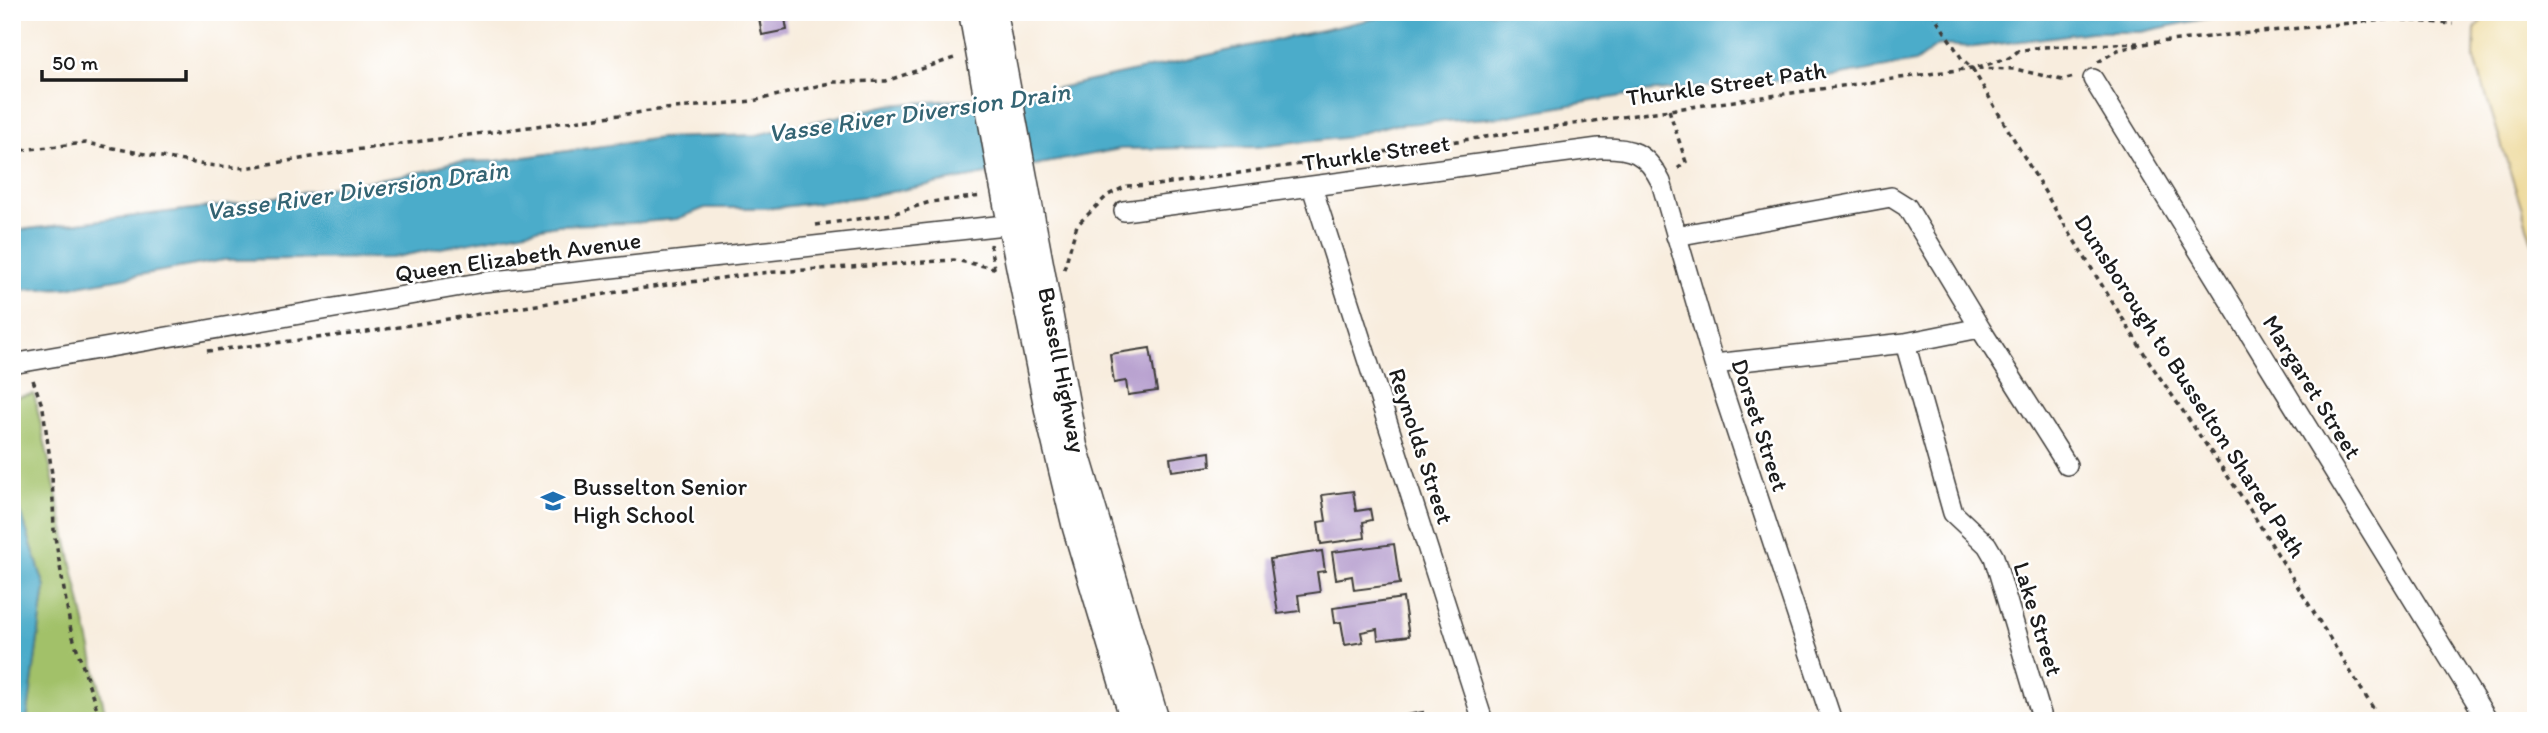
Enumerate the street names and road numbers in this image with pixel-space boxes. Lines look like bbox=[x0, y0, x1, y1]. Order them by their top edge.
street label: Thurkle Street Path bbox=[1624, 55, 1828, 112]
street label: Thurkle Street bbox=[1300, 128, 1452, 177]
street label: Dunsborough to Busselton Shared Path bbox=[2068, 209, 2312, 563]
street label: Queen Elizabeth Avenue bbox=[393, 225, 643, 288]
street label: Bussell Highway bbox=[1032, 285, 1093, 455]
street label: Margaret Street bbox=[2257, 309, 2368, 464]
street label: Dorset Street bbox=[1725, 355, 1796, 495]
street label: Reynolds Street bbox=[1383, 364, 1460, 527]
street label: Lake Street bbox=[2007, 558, 2070, 679]

